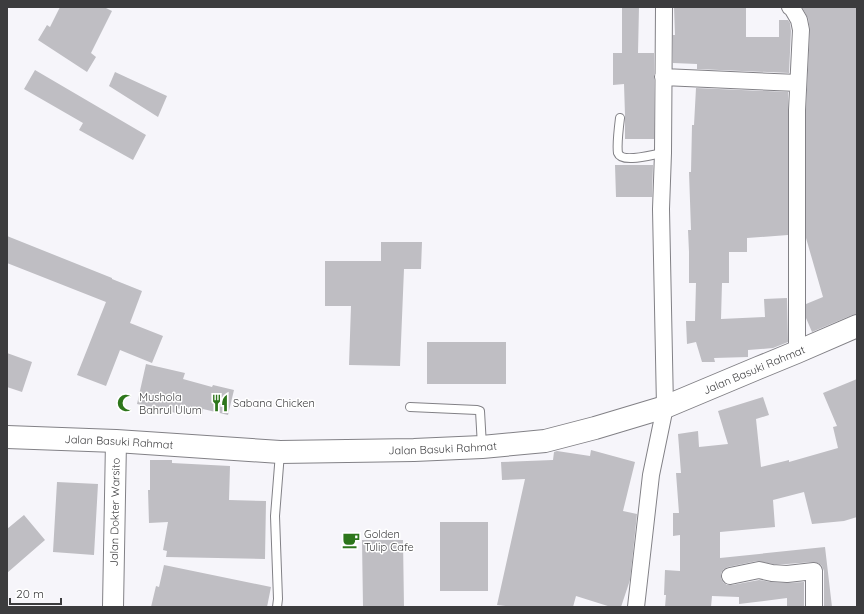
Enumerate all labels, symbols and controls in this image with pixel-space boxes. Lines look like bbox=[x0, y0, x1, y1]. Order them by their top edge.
street label: Jalan Basuki Rahmat bbox=[701, 342, 807, 397]
place label: Mushola Bahrul Ulum bbox=[139, 390, 202, 417]
mosque icon: Mushola Bahrul Ulum bbox=[116, 393, 136, 413]
restaurant icon: Sabana Chicken bbox=[210, 393, 230, 413]
place label: Sabana Chicken bbox=[233, 396, 315, 410]
street label: Jalan Basuki Rahmat bbox=[64, 432, 174, 452]
street label: Jalan Basuki Rahmat bbox=[388, 439, 498, 457]
street label: Jalan Dokter Warsito bbox=[107, 457, 123, 566]
place label: Golden Tulip Cafe bbox=[364, 527, 414, 554]
cafe icon: Golden Tulip Cafe bbox=[341, 530, 361, 550]
scale bar bbox=[10, 580, 61, 606]
text: 20 m bbox=[16, 586, 44, 601]

